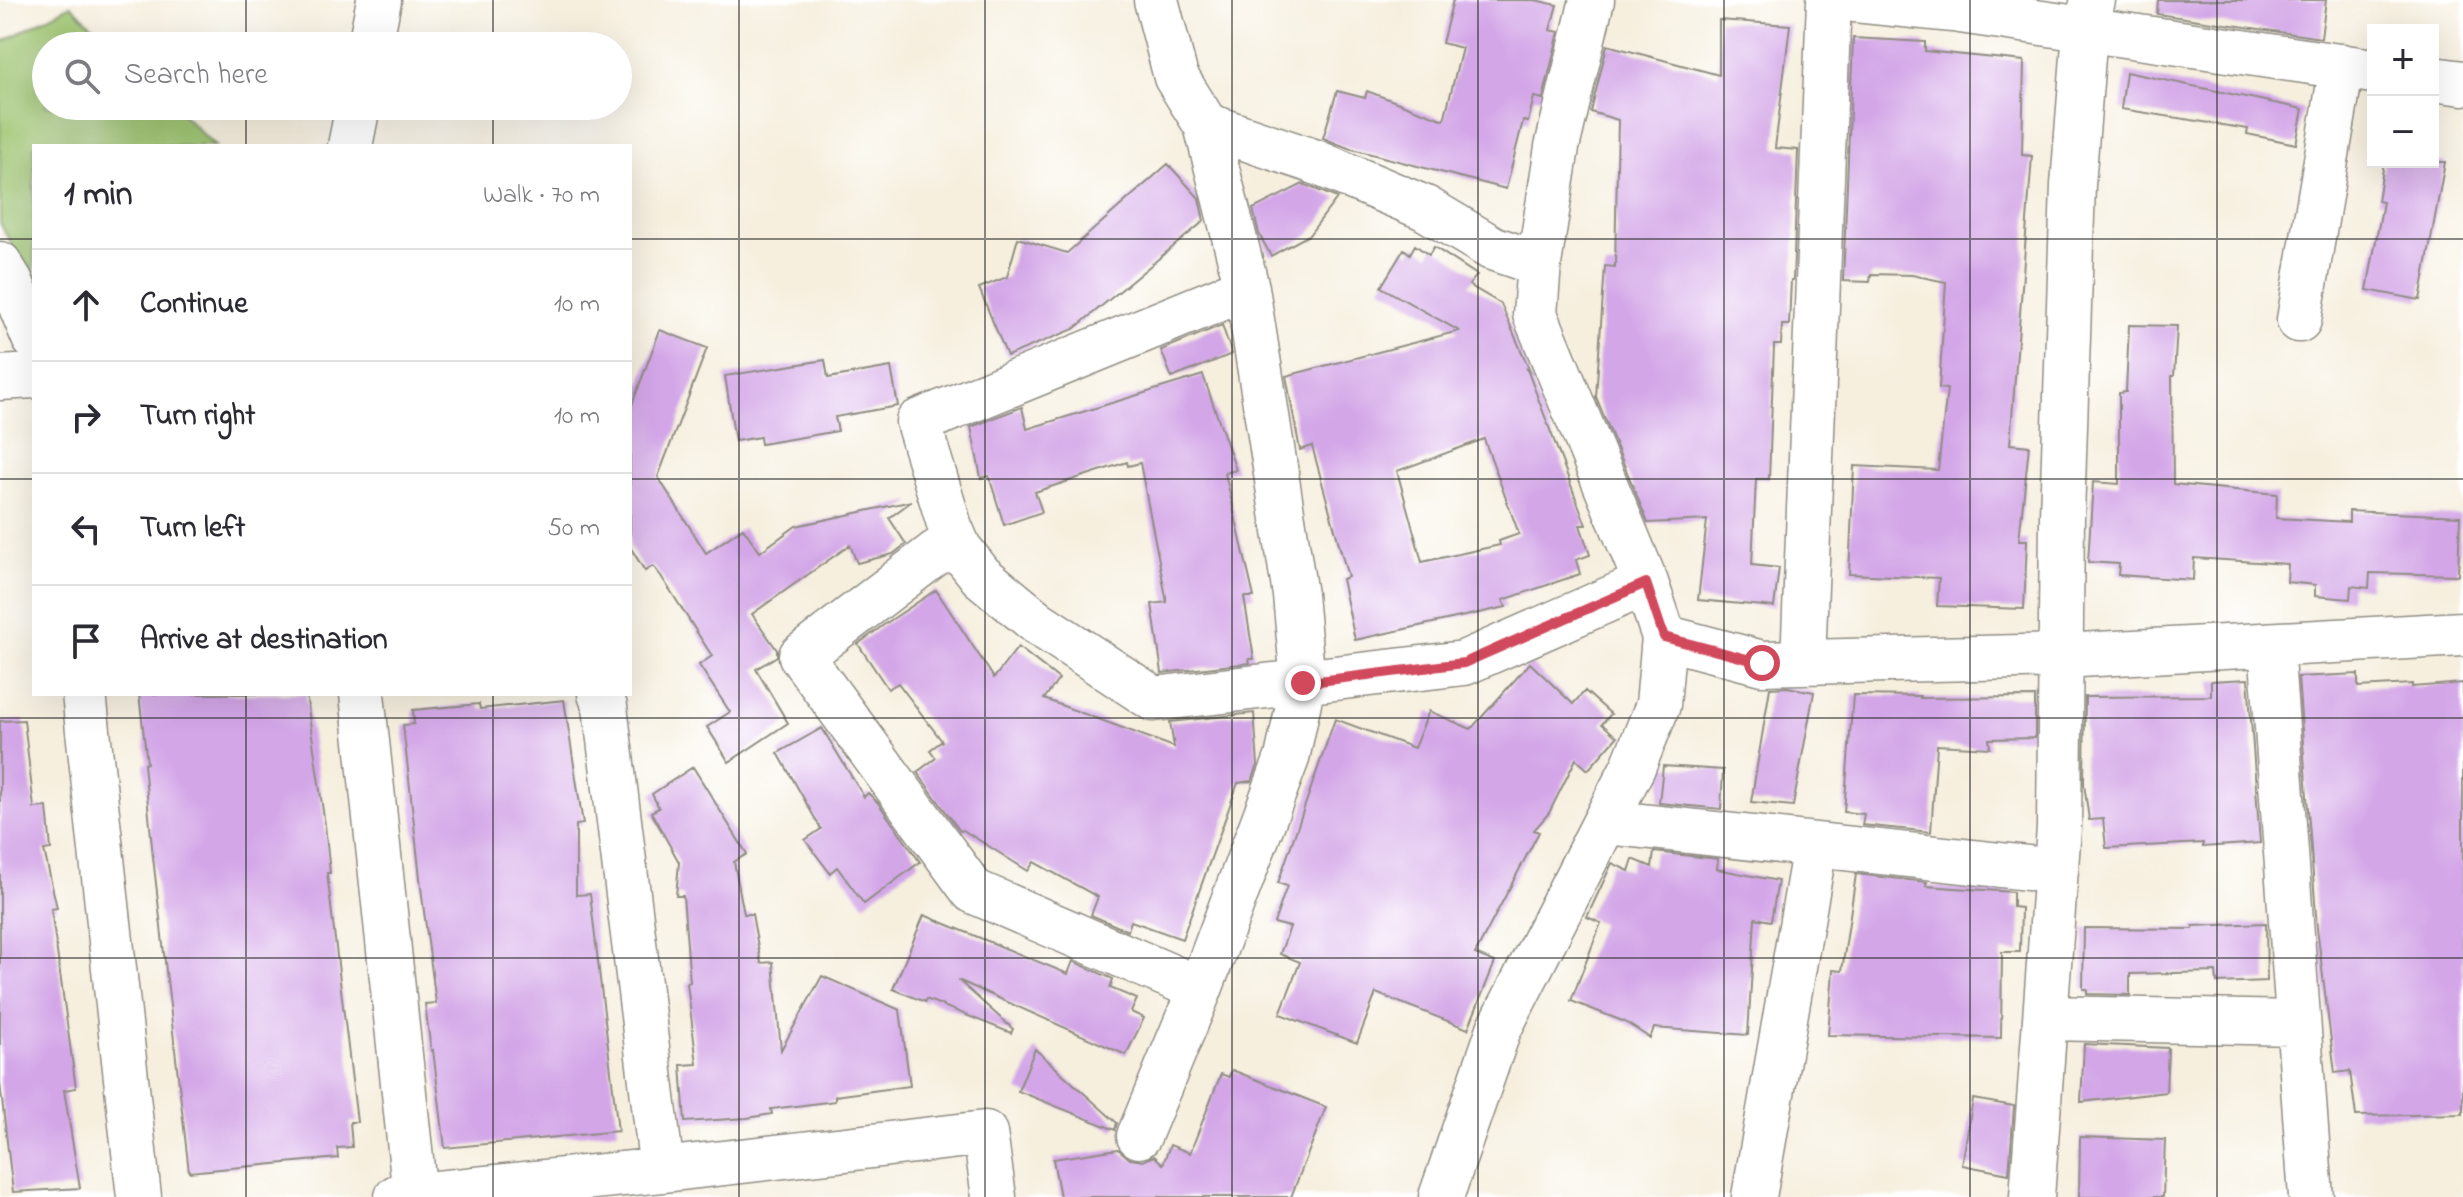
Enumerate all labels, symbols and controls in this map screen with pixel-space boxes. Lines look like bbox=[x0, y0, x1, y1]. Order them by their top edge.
map controls bbox=[2367, 24, 2439, 168]
button: + bbox=[2367, 24, 2439, 96]
search box bbox=[32, 32, 632, 120]
icon: search bbox=[60, 54, 104, 98]
text: Search here bbox=[124, 54, 268, 98]
button: − bbox=[2367, 96, 2439, 168]
text: 1 min bbox=[64, 171, 133, 221]
text: Walk · 70 m bbox=[483, 177, 600, 215]
icon: ahead bbox=[64, 283, 108, 327]
text: Continue bbox=[140, 283, 248, 327]
text: 10 m bbox=[554, 286, 600, 324]
icon: right bbox=[64, 395, 108, 439]
text: Turn right bbox=[140, 395, 255, 439]
text: 10 m bbox=[554, 398, 600, 436]
icon: left bbox=[64, 507, 108, 551]
text: Turn left bbox=[140, 507, 245, 551]
text: 50 m bbox=[547, 510, 600, 548]
icon: arrive bbox=[64, 619, 108, 663]
text: Arrive at destination bbox=[140, 619, 388, 663]
route start bbox=[1744, 645, 1780, 681]
route end bbox=[1285, 665, 1321, 701]

